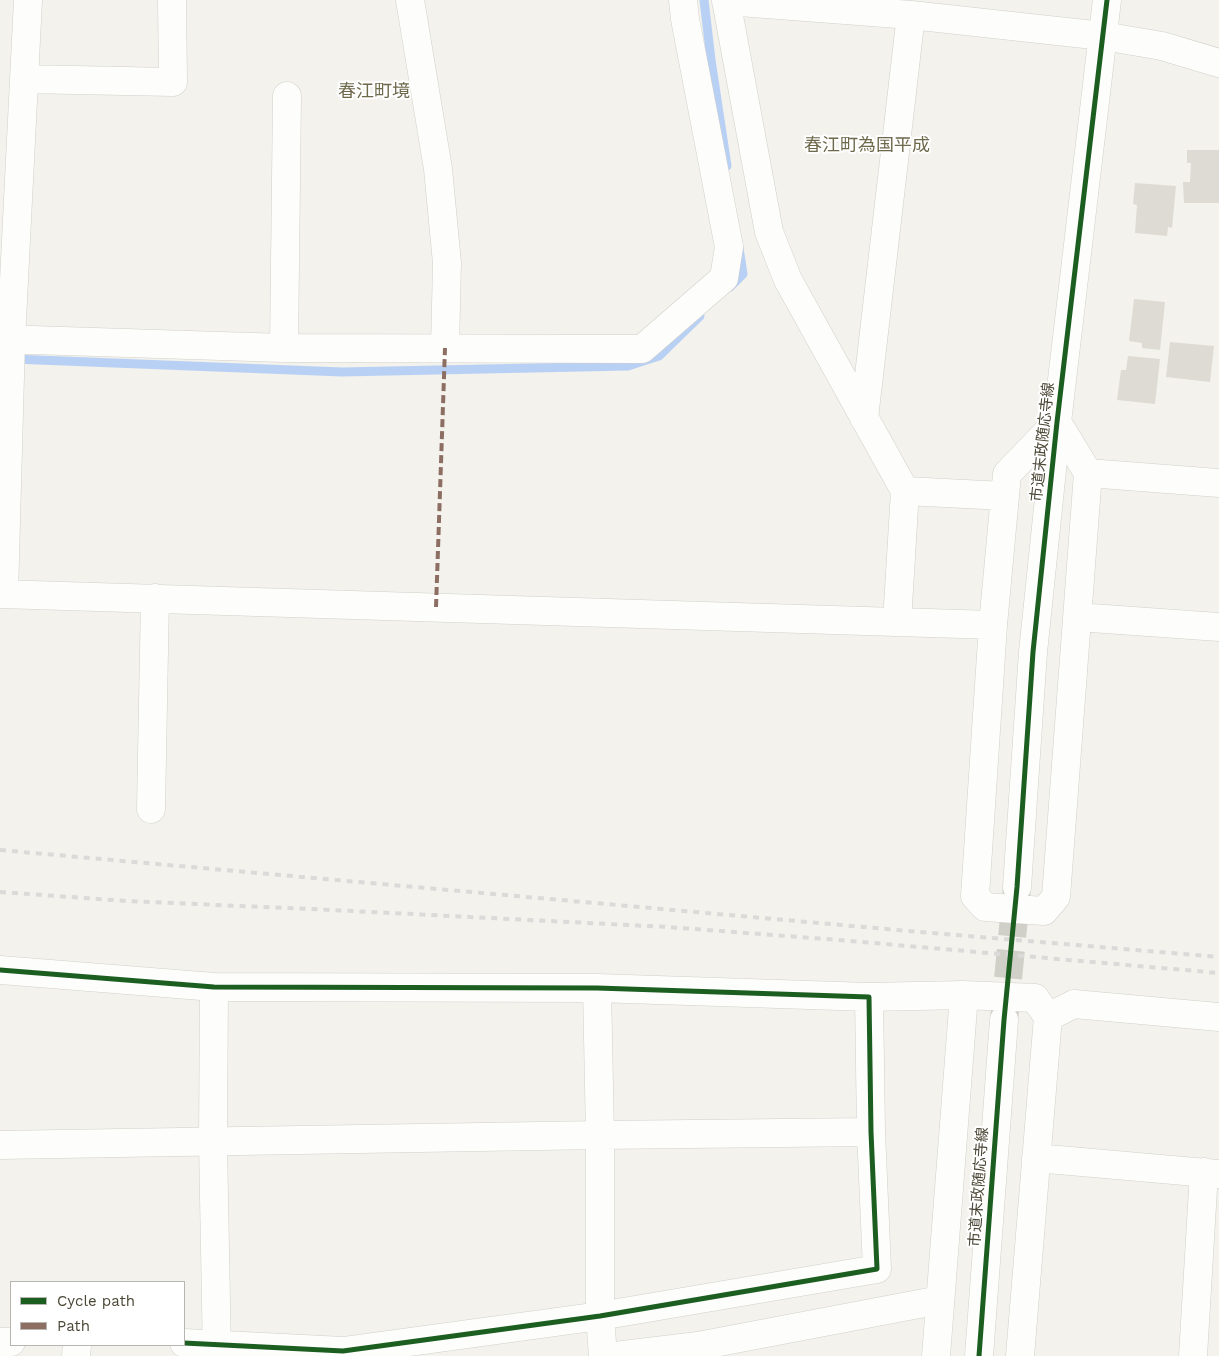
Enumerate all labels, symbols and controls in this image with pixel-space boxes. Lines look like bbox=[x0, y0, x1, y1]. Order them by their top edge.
district label: 春江町境 bbox=[338, 81, 410, 103]
district label: 春江町為国平成 bbox=[804, 135, 930, 157]
street label: 市道末政随応寺線 bbox=[1028, 381, 1058, 503]
street label: 市道末政随応寺線 bbox=[966, 1127, 992, 1247]
legend bbox=[10, 1281, 185, 1346]
text: Cycle path bbox=[57, 1292, 135, 1310]
text: Path bbox=[57, 1317, 90, 1335]

